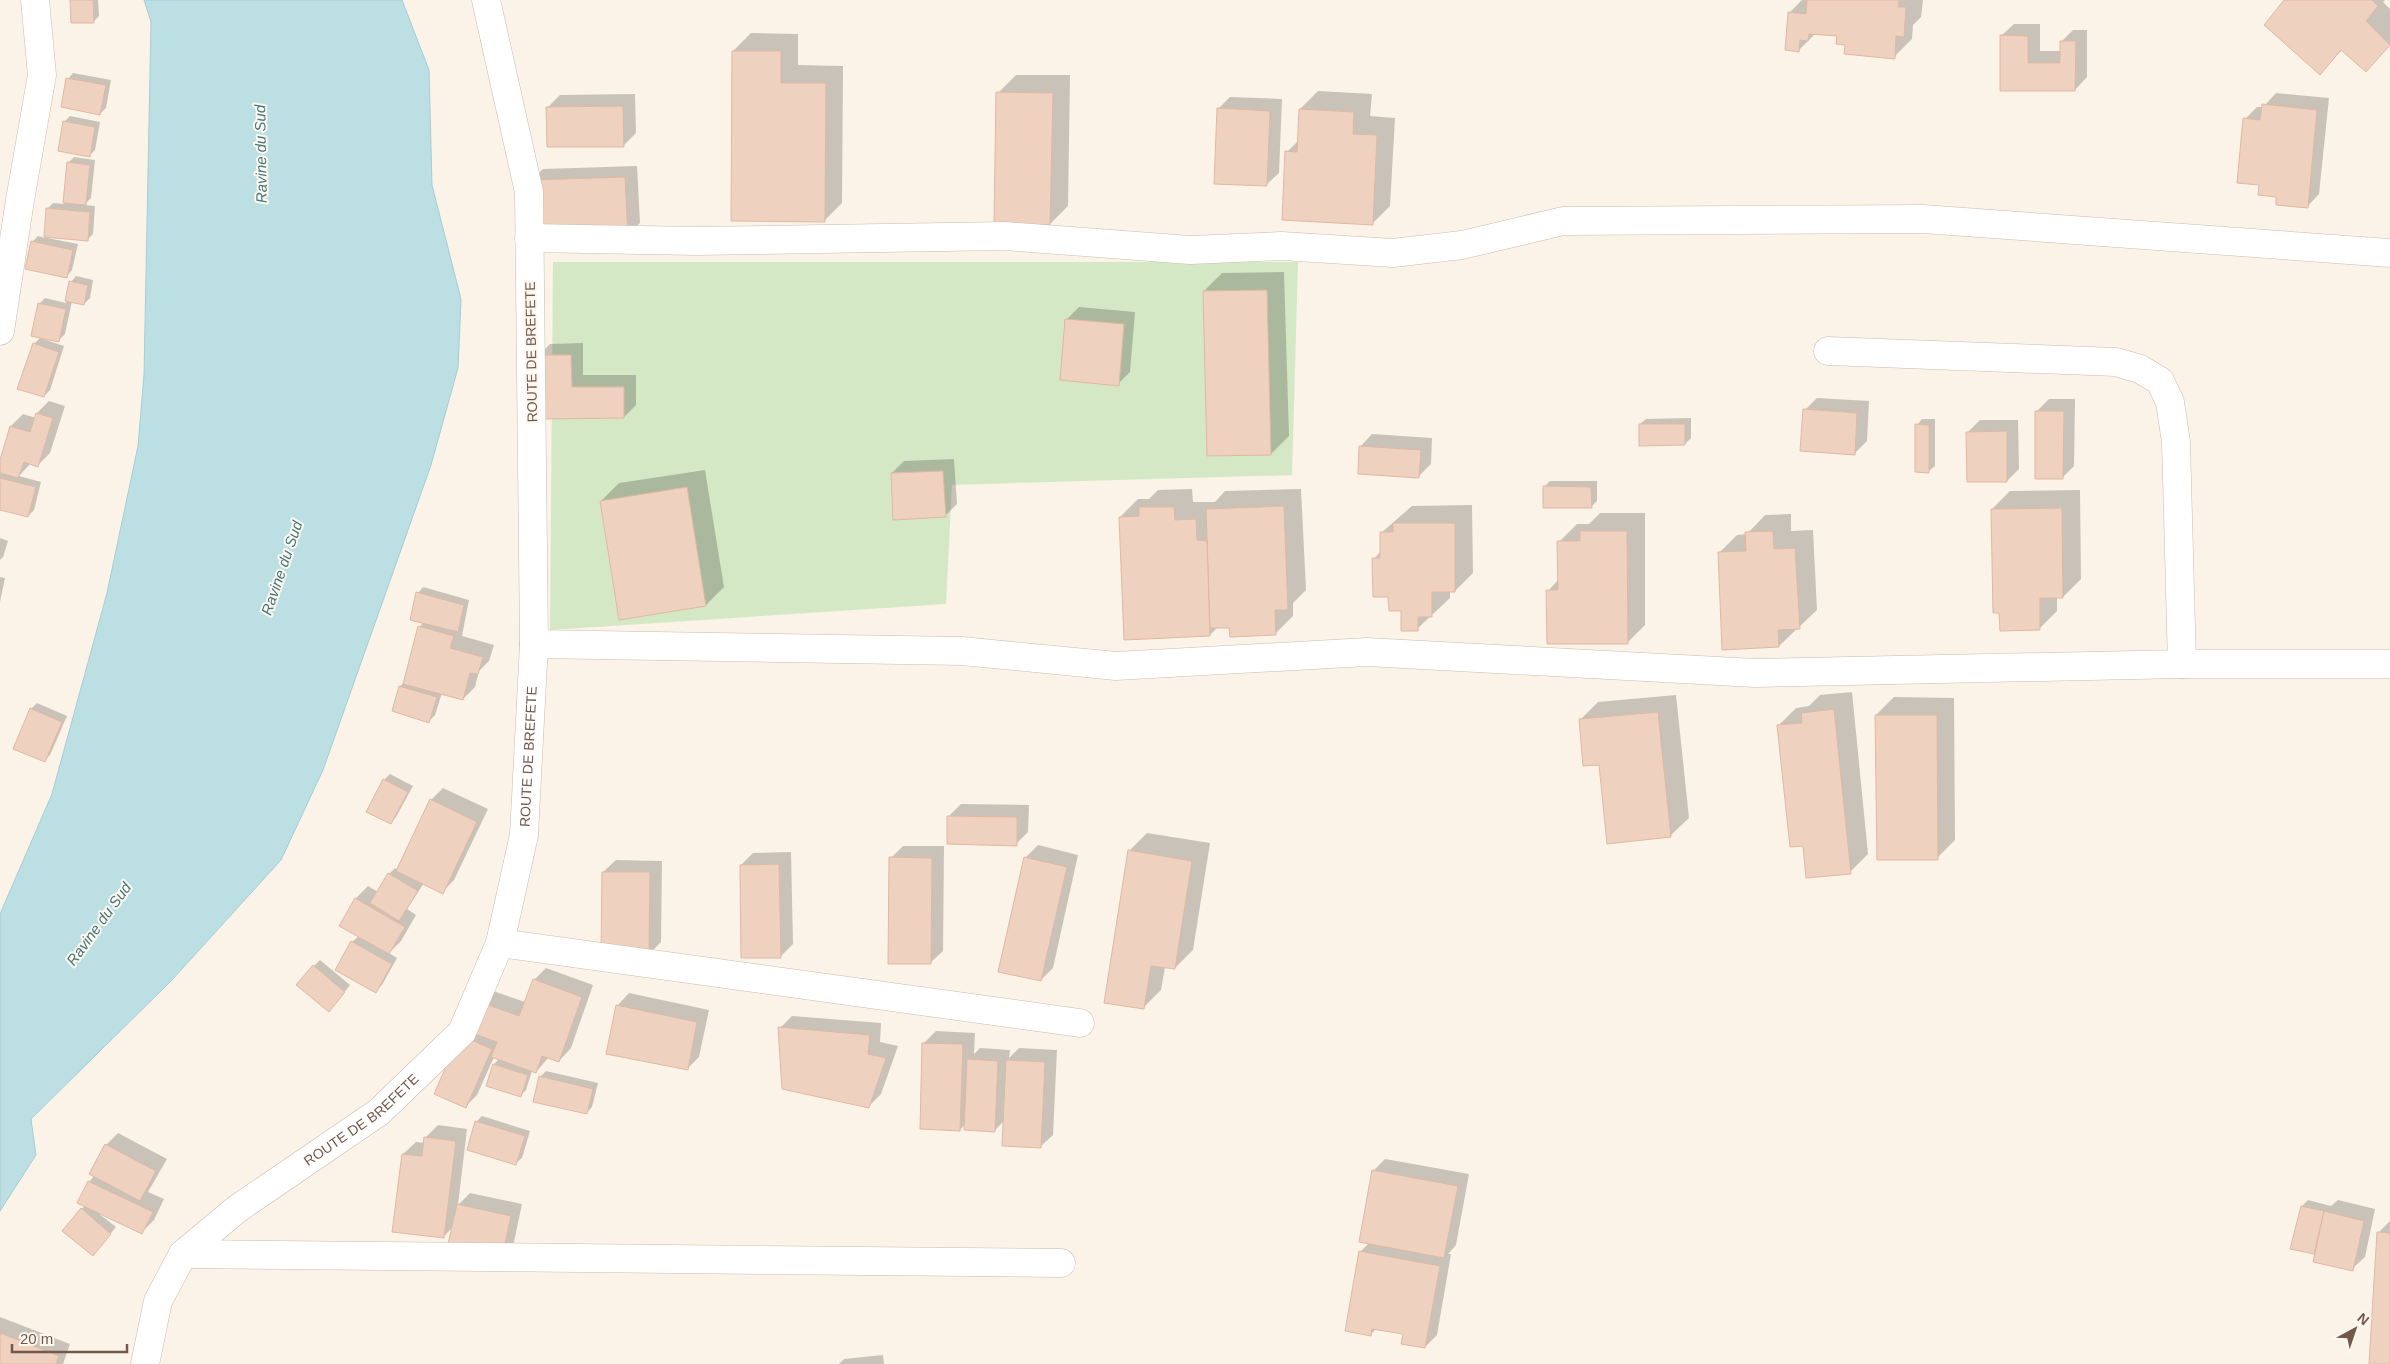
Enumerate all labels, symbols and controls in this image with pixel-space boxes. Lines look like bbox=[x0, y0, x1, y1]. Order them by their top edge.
water label: Ravine du Sud bbox=[251, 104, 270, 203]
street label: ROUTE DE BREFETE bbox=[522, 281, 540, 423]
water label: Ravine du Sud bbox=[257, 518, 306, 617]
street label: ROUTE DE BREFETE bbox=[516, 686, 540, 827]
water label: Ravine du Sud bbox=[63, 878, 135, 969]
street label: ROUTE DE BREFETE bbox=[301, 1070, 422, 1169]
north arrow bbox=[2330, 1304, 2380, 1354]
text: N bbox=[2354, 1310, 2372, 1328]
scale bar bbox=[12, 1322, 128, 1354]
text: 20 m bbox=[20, 1330, 53, 1347]

